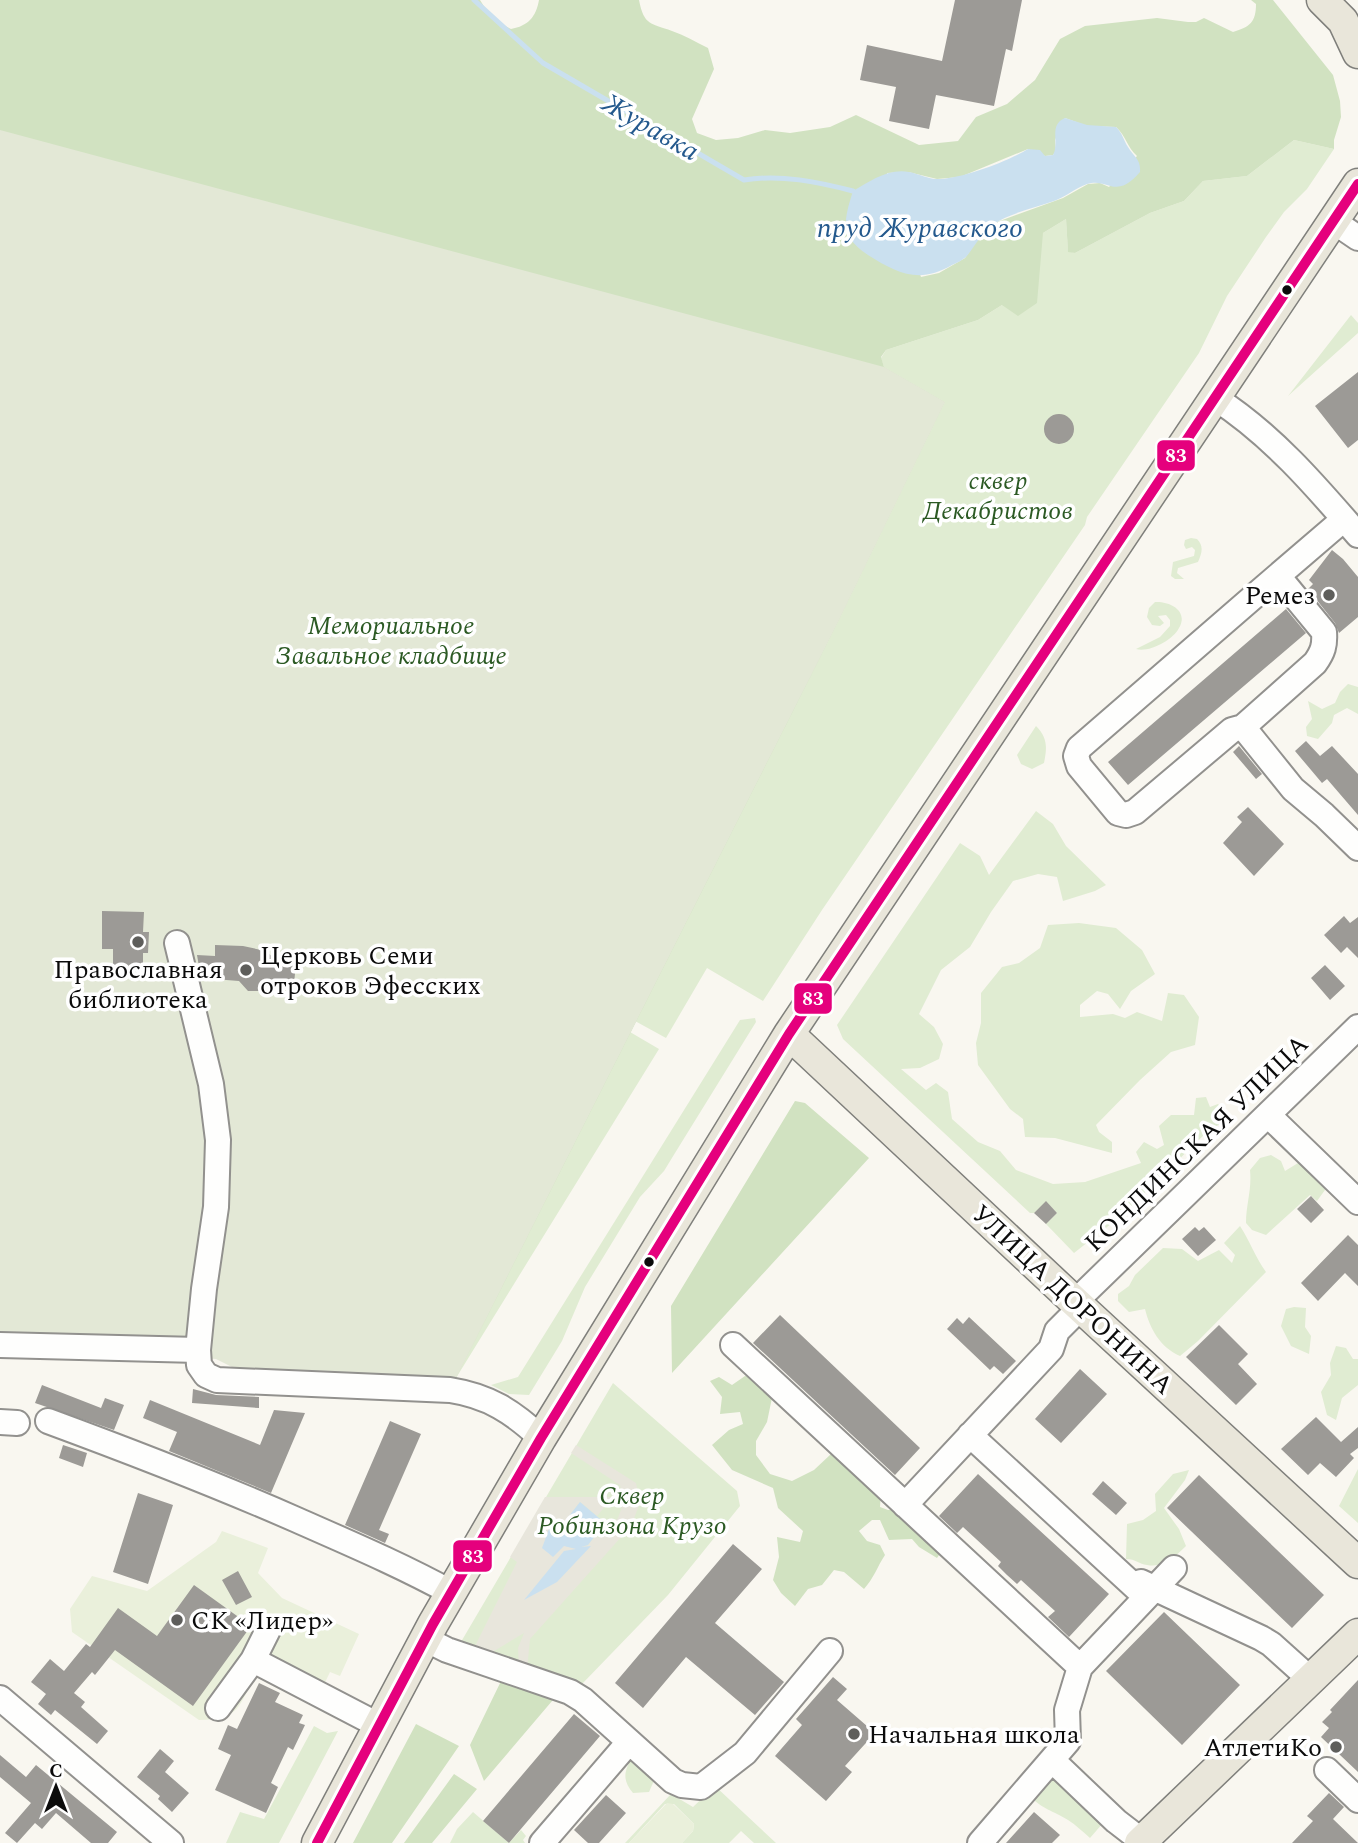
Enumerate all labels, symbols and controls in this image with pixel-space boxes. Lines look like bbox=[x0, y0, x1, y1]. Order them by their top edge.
water label: Журавка bbox=[592, 81, 707, 173]
water label: пруд Журавского bbox=[817, 207, 1023, 250]
unlabelled marker bbox=[1280, 283, 1294, 297]
line badge: 83 bbox=[1156, 439, 1196, 472]
text: 83 bbox=[1165, 442, 1187, 471]
park label: сквер Декабристов bbox=[922, 461, 1073, 531]
place label: Ремез bbox=[1245, 576, 1315, 616]
marker: Ремез bbox=[1321, 587, 1337, 603]
park label: Мемориальное Завальное кладбище bbox=[275, 606, 507, 676]
marker: Православная библиотека bbox=[130, 934, 146, 950]
place label: Церковь Семи отроков Эфесских bbox=[260, 936, 481, 1006]
place label: Православная библиотека bbox=[53, 950, 223, 1020]
marker: Церковь Семи отроков Эфесских bbox=[238, 962, 254, 978]
line badge: 83 bbox=[793, 982, 833, 1015]
text: 83 bbox=[802, 985, 824, 1014]
street label: КОНДИНСКАЯ УЛИЦА bbox=[1075, 1025, 1318, 1262]
street label: УЛИЦА ДОРОНИНА bbox=[962, 1195, 1183, 1405]
unlabelled marker bbox=[642, 1255, 656, 1269]
park label: Сквер Робинзона Крузо bbox=[537, 1476, 727, 1546]
line badge: 83 bbox=[452, 1539, 493, 1573]
text: 83 bbox=[462, 1543, 484, 1572]
place label: СК «Лидер» bbox=[191, 1601, 333, 1641]
marker: СК «Лидер» bbox=[169, 1612, 185, 1628]
place label: Начальная школа bbox=[868, 1715, 1080, 1755]
marker: Начальная школа bbox=[846, 1726, 862, 1742]
place label: АтлетиКо bbox=[1204, 1728, 1322, 1768]
marker: АтлетиКо bbox=[1328, 1739, 1344, 1755]
north arrow bbox=[21, 1752, 91, 1822]
text: С bbox=[49, 1757, 63, 1786]

